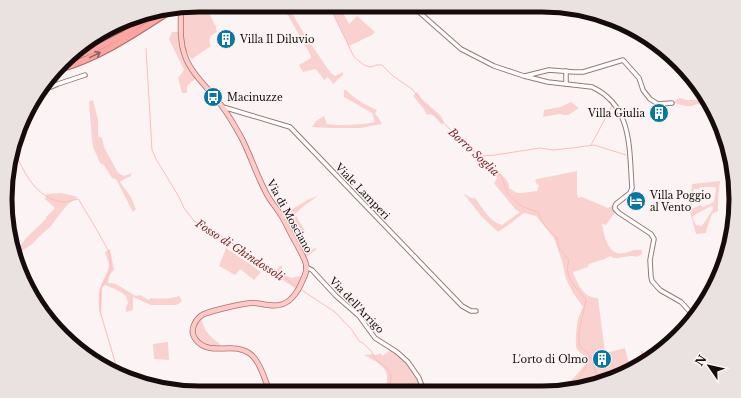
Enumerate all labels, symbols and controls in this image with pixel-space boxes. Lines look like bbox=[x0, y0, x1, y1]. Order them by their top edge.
building icon: Villa Il Diluvio bbox=[215, 28, 237, 50]
place label: Villa Il Diluvio bbox=[239, 33, 315, 46]
one-way arrow bbox=[89, 51, 101, 58]
bus stop icon: Macinuzze bbox=[202, 86, 224, 108]
place label: Macinuzze bbox=[227, 91, 283, 104]
building icon: Villa Giulia bbox=[648, 102, 670, 124]
place label: Villa Giulia bbox=[587, 107, 645, 120]
water label: Borro Soglia bbox=[445, 124, 502, 179]
street label: Viale Lamperi bbox=[332, 160, 393, 222]
street label: Via di Mosciano bbox=[264, 176, 315, 256]
place label: Villa Poggio al Vento bbox=[649, 189, 711, 214]
hotel icon: Villa Poggio al Vento bbox=[625, 190, 647, 212]
water label: Fosso di Ghindossoli bbox=[192, 216, 287, 284]
street label: Via dell'Arrigo bbox=[326, 274, 387, 336]
north arrow bbox=[689, 346, 729, 386]
building icon: L'orto di Olmo bbox=[591, 348, 613, 370]
text: N bbox=[692, 352, 710, 369]
place label: L'orto di Olmo bbox=[512, 353, 588, 366]

